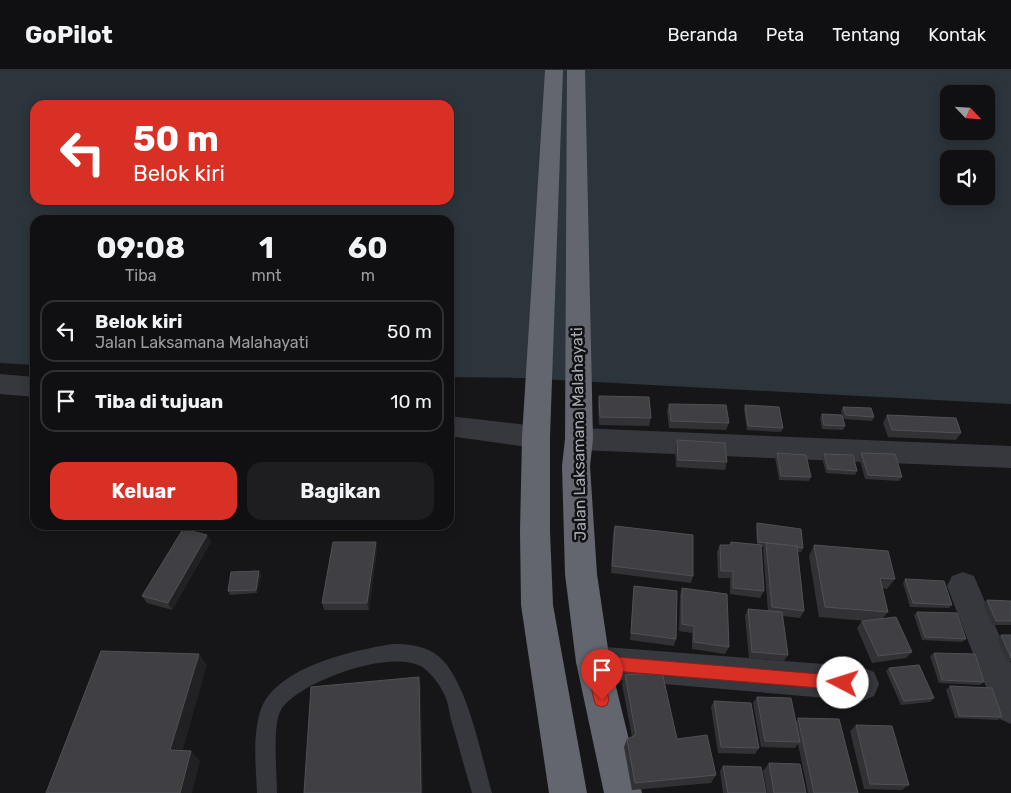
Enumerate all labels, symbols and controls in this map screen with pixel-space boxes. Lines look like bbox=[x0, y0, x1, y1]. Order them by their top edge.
text: GoPilot bbox=[25, 21, 113, 49]
text: Beranda bbox=[667, 24, 738, 46]
text: Peta bbox=[766, 24, 804, 46]
text: Tentang bbox=[832, 24, 900, 46]
text: Kontak bbox=[928, 24, 986, 46]
north arrow bbox=[940, 85, 995, 140]
map controls bbox=[940, 85, 995, 205]
text: 50 m bbox=[133, 118, 219, 160]
icon: left bbox=[50, 120, 115, 185]
button: sound bbox=[940, 150, 995, 205]
text: Belok kiri bbox=[133, 160, 225, 187]
text: 09:08 bbox=[96, 230, 185, 266]
text: 1 bbox=[259, 230, 274, 266]
text: 60 bbox=[348, 230, 388, 266]
text: Tiba bbox=[125, 266, 157, 285]
text: mnt bbox=[252, 266, 282, 285]
text: m bbox=[361, 266, 375, 285]
text: Belok kiri bbox=[95, 310, 182, 333]
icon: left bbox=[52, 317, 80, 345]
text: 50 m bbox=[387, 320, 432, 343]
street label: Jalan Laksamana Malahayati bbox=[567, 327, 590, 541]
text: Jalan Laksamana Malahayati bbox=[95, 333, 309, 352]
icon: arrive bbox=[52, 387, 80, 415]
text: Tiba di tujuan bbox=[95, 390, 223, 413]
text: 10 m bbox=[390, 390, 432, 413]
button: Keluar bbox=[50, 462, 237, 520]
button: Bagikan bbox=[247, 462, 434, 520]
pin bbox=[581, 649, 623, 700]
icon: arrive bbox=[588, 656, 616, 684]
position arrow bbox=[816, 656, 868, 708]

